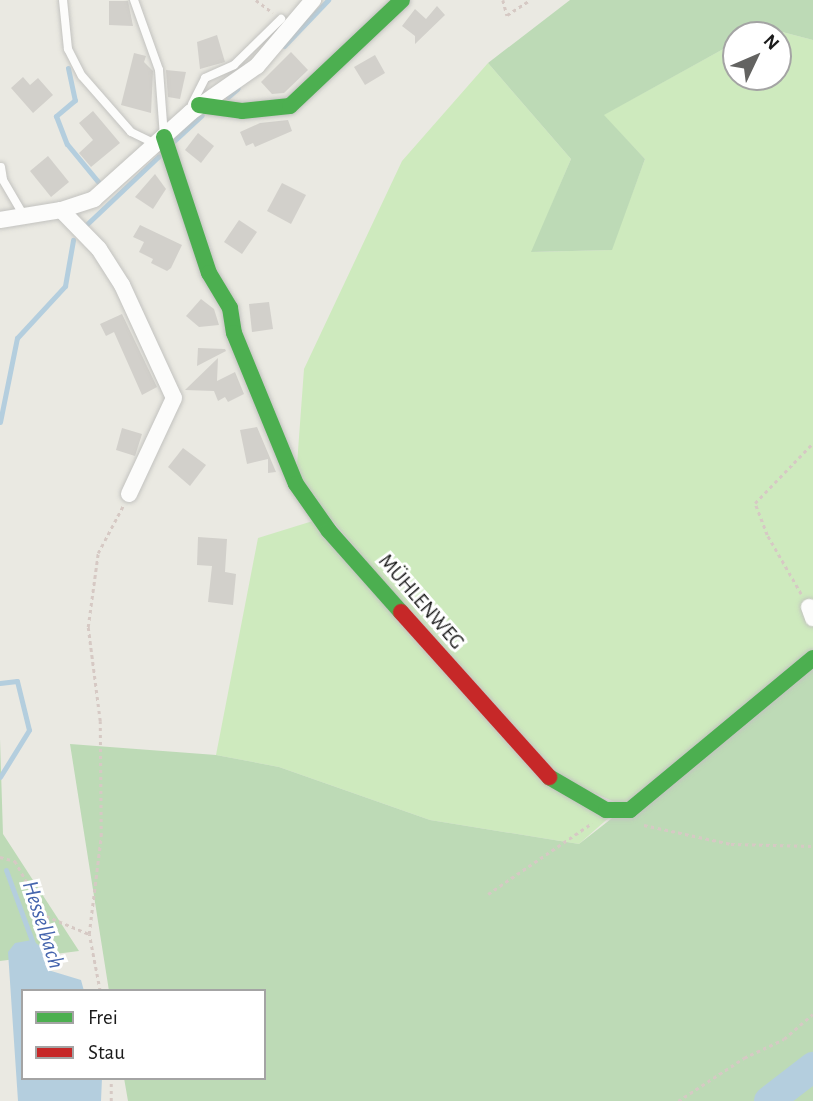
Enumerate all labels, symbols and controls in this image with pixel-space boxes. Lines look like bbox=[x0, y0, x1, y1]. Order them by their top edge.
north arrow bbox=[722, 21, 792, 91]
text: N bbox=[760, 31, 782, 54]
street label: MÜHLENWEG bbox=[373, 549, 469, 655]
water label: Hesselbach bbox=[15, 877, 69, 973]
legend bbox=[21, 989, 266, 1080]
text: Frei bbox=[88, 1007, 118, 1028]
text: Stau bbox=[88, 1042, 125, 1063]

